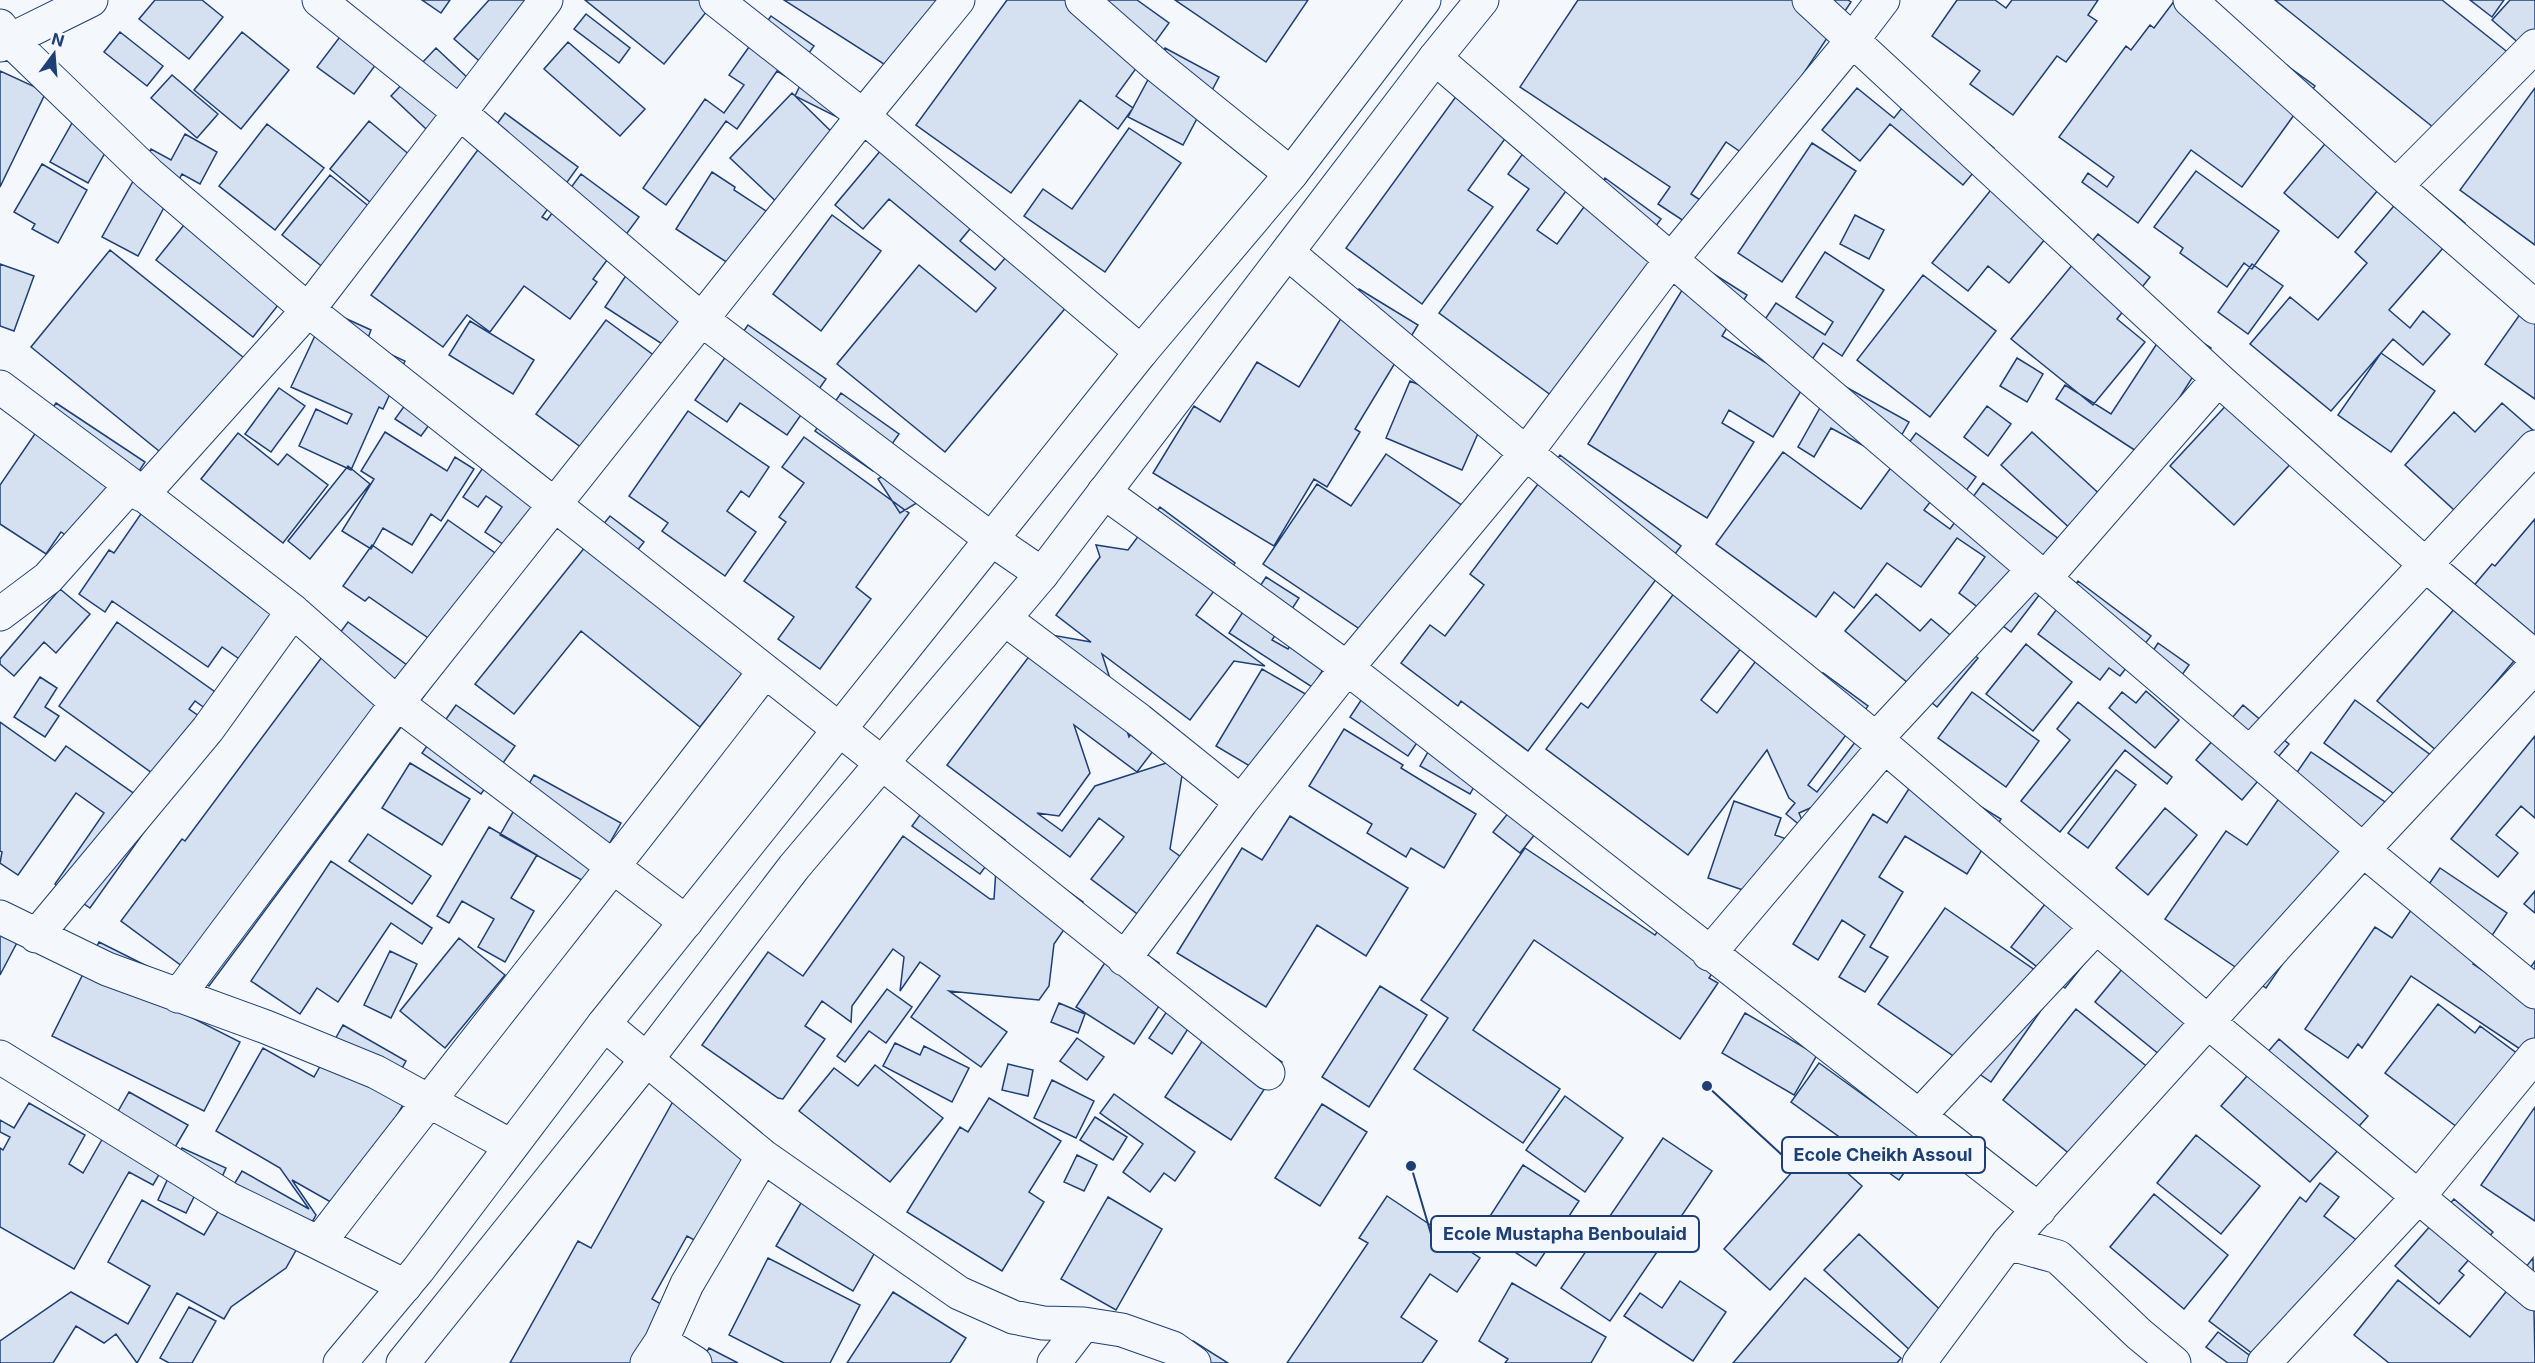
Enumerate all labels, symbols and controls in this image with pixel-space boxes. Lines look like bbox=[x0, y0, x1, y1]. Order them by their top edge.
north arrow bbox=[24, 24, 84, 84]
text: N bbox=[50, 28, 67, 51]
callout: Ecole Cheikh Assoul bbox=[1782, 1137, 1985, 1173]
text: Ecole Cheikh Assoul bbox=[1794, 1144, 1972, 1165]
callout: Ecole Mustapha Benboulaid bbox=[1431, 1216, 1699, 1252]
text: Ecole Mustapha Benboulaid bbox=[1443, 1223, 1687, 1244]

